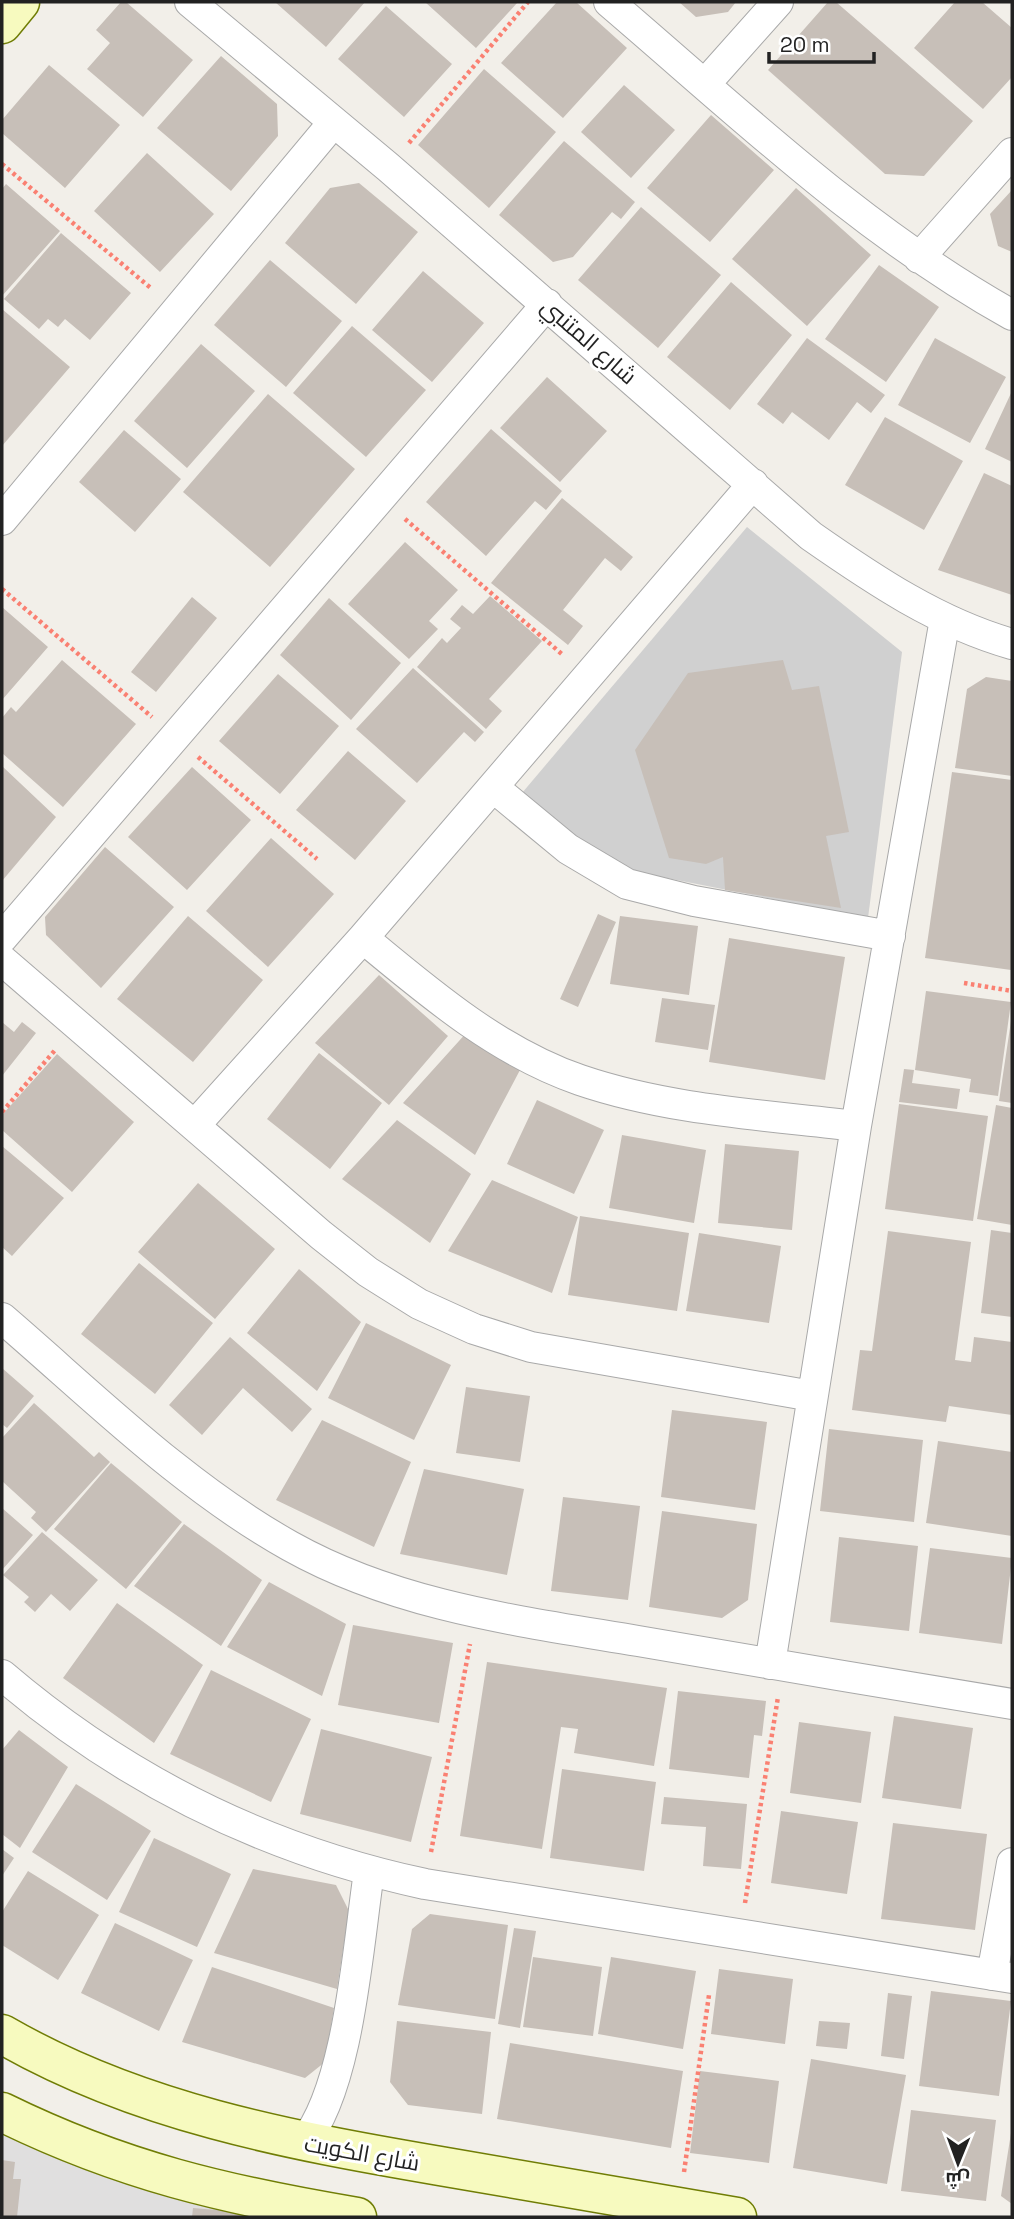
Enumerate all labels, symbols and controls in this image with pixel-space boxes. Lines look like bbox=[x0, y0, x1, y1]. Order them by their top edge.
scale bar bbox=[769, 21, 874, 65]
text: 20 m bbox=[780, 31, 830, 58]
street label: شارع المتنبي bbox=[533, 291, 643, 393]
street label: شارع الكويت bbox=[302, 2128, 422, 2179]
north arrow bbox=[923, 2128, 993, 2198]
text: ش bbox=[945, 2167, 970, 2192]

